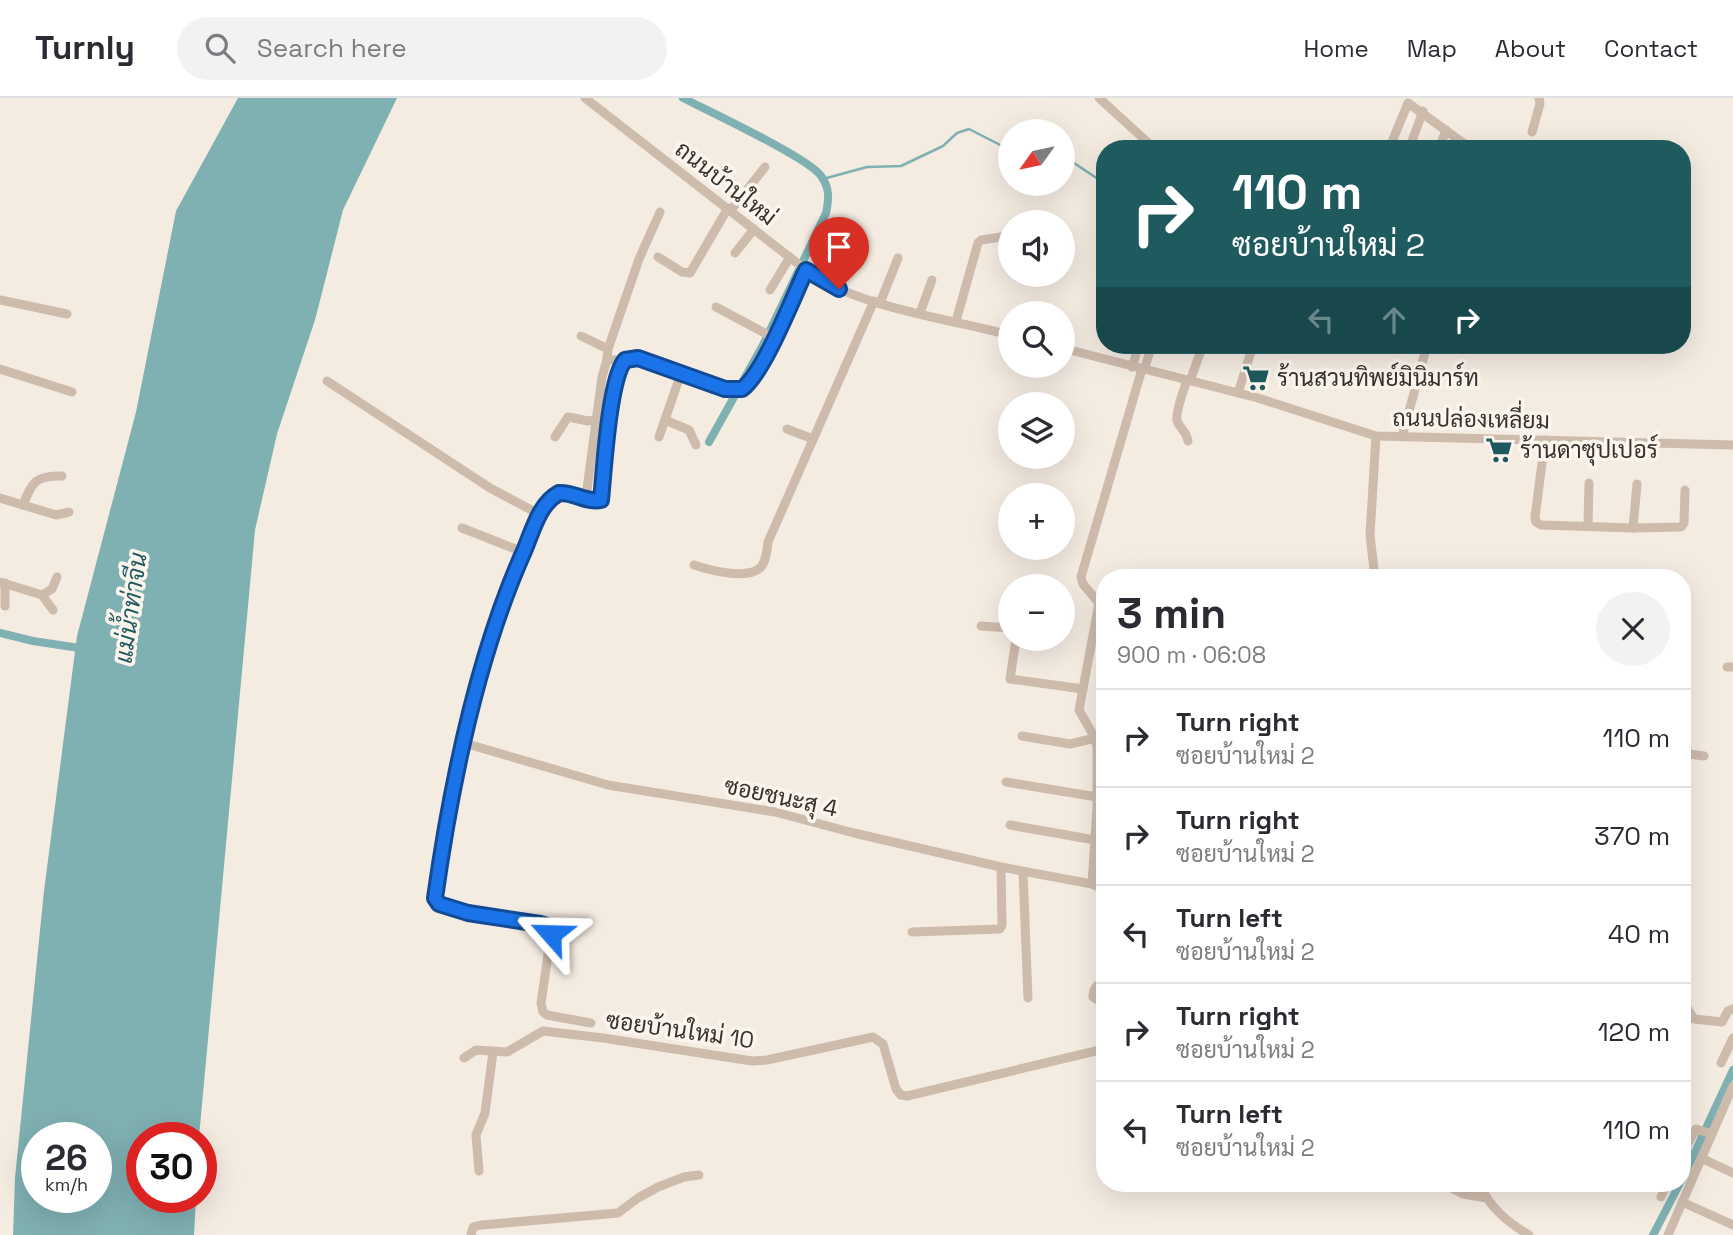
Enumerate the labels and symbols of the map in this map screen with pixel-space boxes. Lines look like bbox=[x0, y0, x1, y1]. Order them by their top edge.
north arrow bbox=[998, 119, 1074, 196]
street label: ถนนบ้านใหม่ bbox=[669, 133, 783, 232]
pin bbox=[809, 217, 869, 289]
place label: ร้านสวนทิพย์มินิมาร์ท bbox=[1277, 362, 1479, 393]
supermarket icon: ร้านสวนทิพย์มินิมาร์ท bbox=[1241, 363, 1271, 393]
street label: ถนนปล่องเหลี่ยม bbox=[1392, 397, 1550, 435]
place label: ร้านดาซุปเปอร์ bbox=[1520, 434, 1658, 466]
supermarket icon: ร้านดาซุปเปอร์ bbox=[1484, 435, 1514, 465]
water label: แม่น้ำท่าจีน bbox=[103, 550, 154, 665]
street label: ซอยชนะสุ 4 bbox=[721, 770, 841, 825]
position arrow bbox=[514, 897, 588, 971]
street label: ซอยบ้านใหม่ 10 bbox=[604, 1004, 756, 1055]
speed limit sign: 30 bbox=[126, 1122, 217, 1213]

